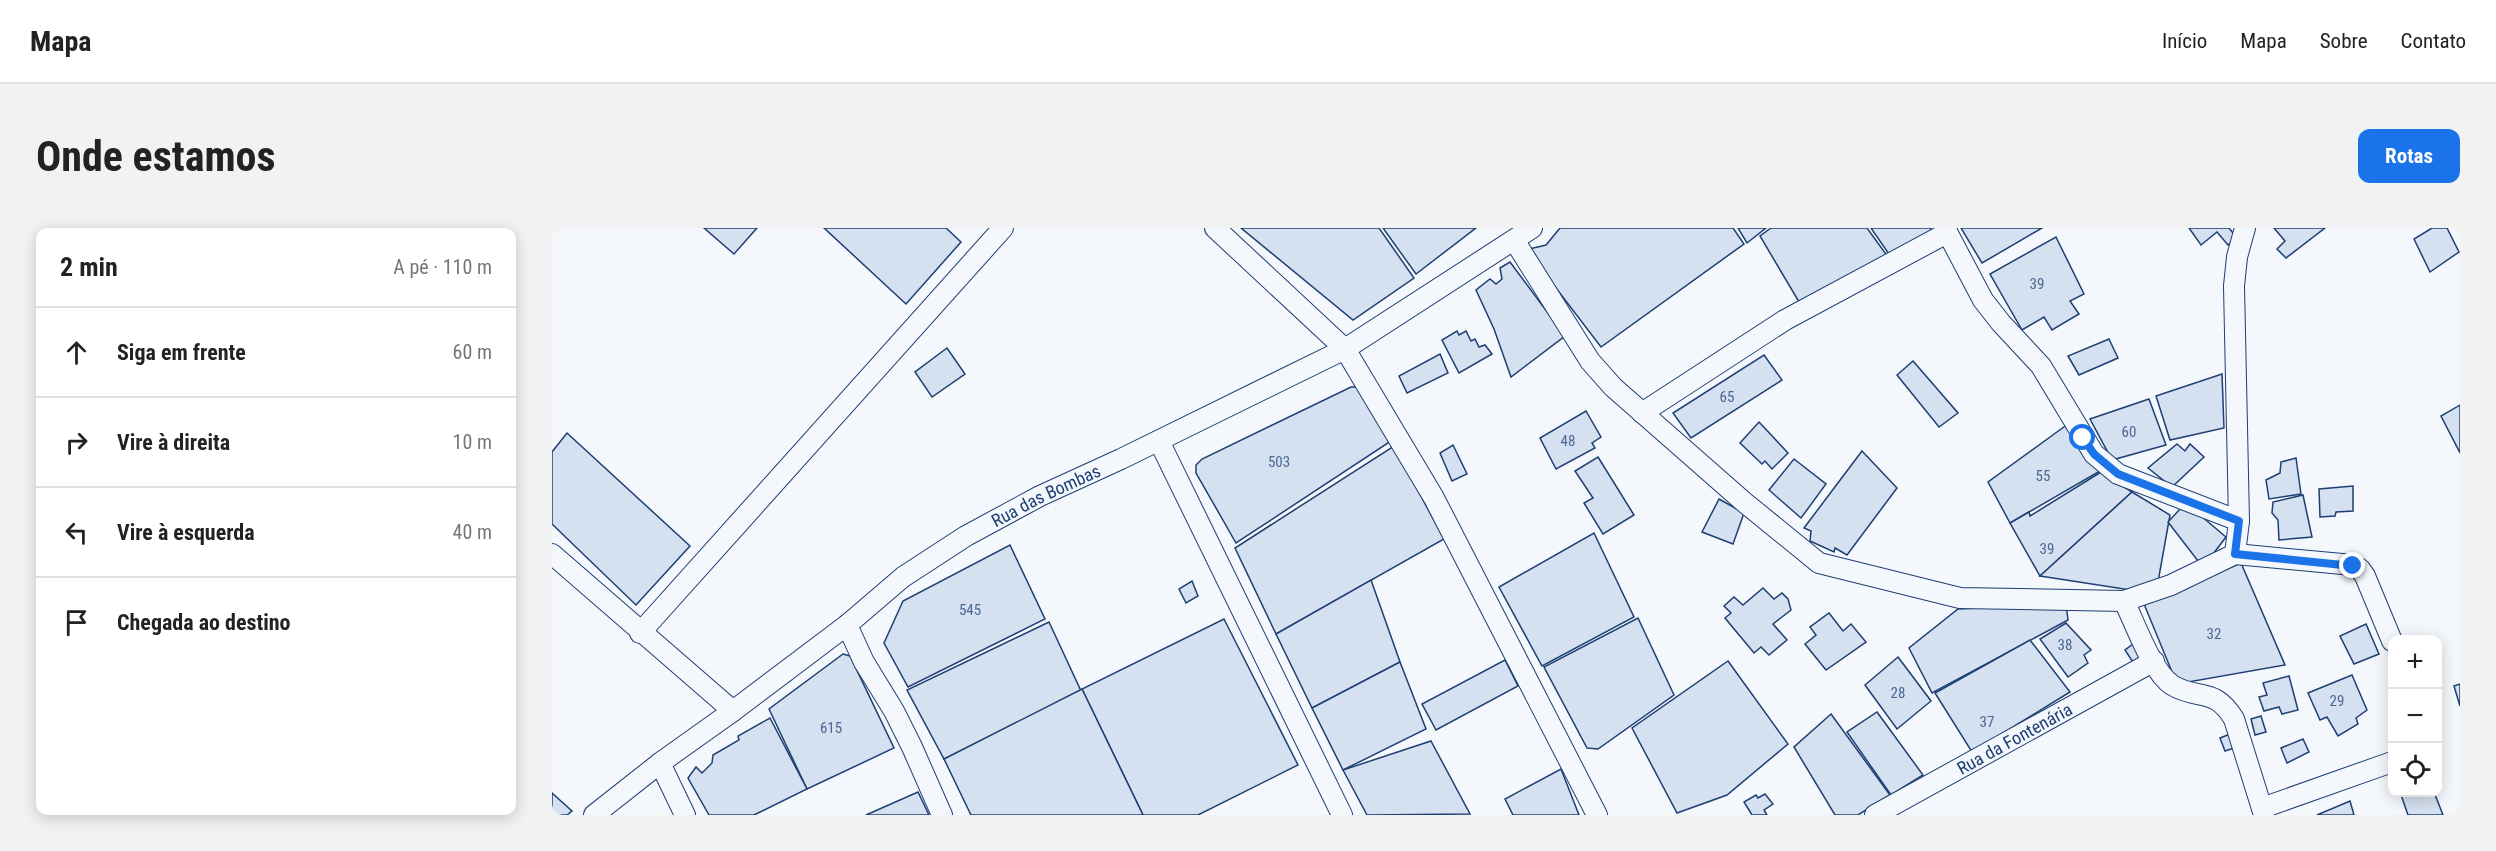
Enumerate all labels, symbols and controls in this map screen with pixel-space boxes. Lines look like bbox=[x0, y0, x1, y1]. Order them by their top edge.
text: Mapa bbox=[30, 25, 91, 58]
text: Início bbox=[2162, 29, 2207, 53]
text: Mapa bbox=[2240, 29, 2287, 53]
text: Sobre bbox=[2320, 29, 2368, 53]
text: Contato bbox=[2401, 29, 2466, 53]
button: Rotas bbox=[2358, 129, 2460, 183]
text: Onde estamos bbox=[36, 132, 276, 181]
text: 2 min bbox=[60, 252, 118, 282]
text: A pé · 110 m bbox=[393, 255, 492, 279]
house number: 39 bbox=[2030, 275, 2044, 293]
icon: ahead bbox=[60, 336, 93, 369]
text: Siga em frente bbox=[117, 340, 246, 365]
text: 60 m bbox=[453, 340, 492, 364]
house number: 65 bbox=[1720, 388, 1734, 406]
house number: 60 bbox=[2122, 423, 2136, 441]
route start bbox=[2069, 424, 2095, 450]
icon: right bbox=[60, 426, 93, 459]
text: Vire à direita bbox=[117, 430, 230, 455]
text: 10 m bbox=[453, 430, 492, 454]
house number: 48 bbox=[1561, 432, 1575, 450]
house number: 503 bbox=[1268, 453, 1290, 471]
street label: Rua das Bombas bbox=[987, 459, 1104, 531]
house number: 55 bbox=[2036, 467, 2050, 485]
icon: left bbox=[60, 516, 93, 549]
text: Vire à esquerda bbox=[117, 520, 255, 545]
text: 40 m bbox=[453, 520, 492, 544]
house number: 39 bbox=[2040, 540, 2054, 558]
route end bbox=[2339, 552, 2365, 578]
house number: 545 bbox=[959, 601, 981, 619]
icon: arrive bbox=[60, 606, 93, 639]
text: Chegada ao destino bbox=[117, 610, 291, 635]
house number: 32 bbox=[2207, 625, 2221, 643]
map controls bbox=[2388, 635, 2442, 797]
button: + bbox=[2388, 635, 2442, 689]
house number: 38 bbox=[2058, 636, 2072, 654]
house number: 28 bbox=[1891, 684, 1905, 702]
button: − bbox=[2388, 689, 2442, 743]
house number: 29 bbox=[2330, 692, 2344, 710]
street label: Rua da Fontenária bbox=[1953, 698, 2075, 778]
house number: 37 bbox=[1980, 713, 1994, 731]
house number: 615 bbox=[820, 719, 842, 737]
button: locate bbox=[2388, 743, 2442, 797]

